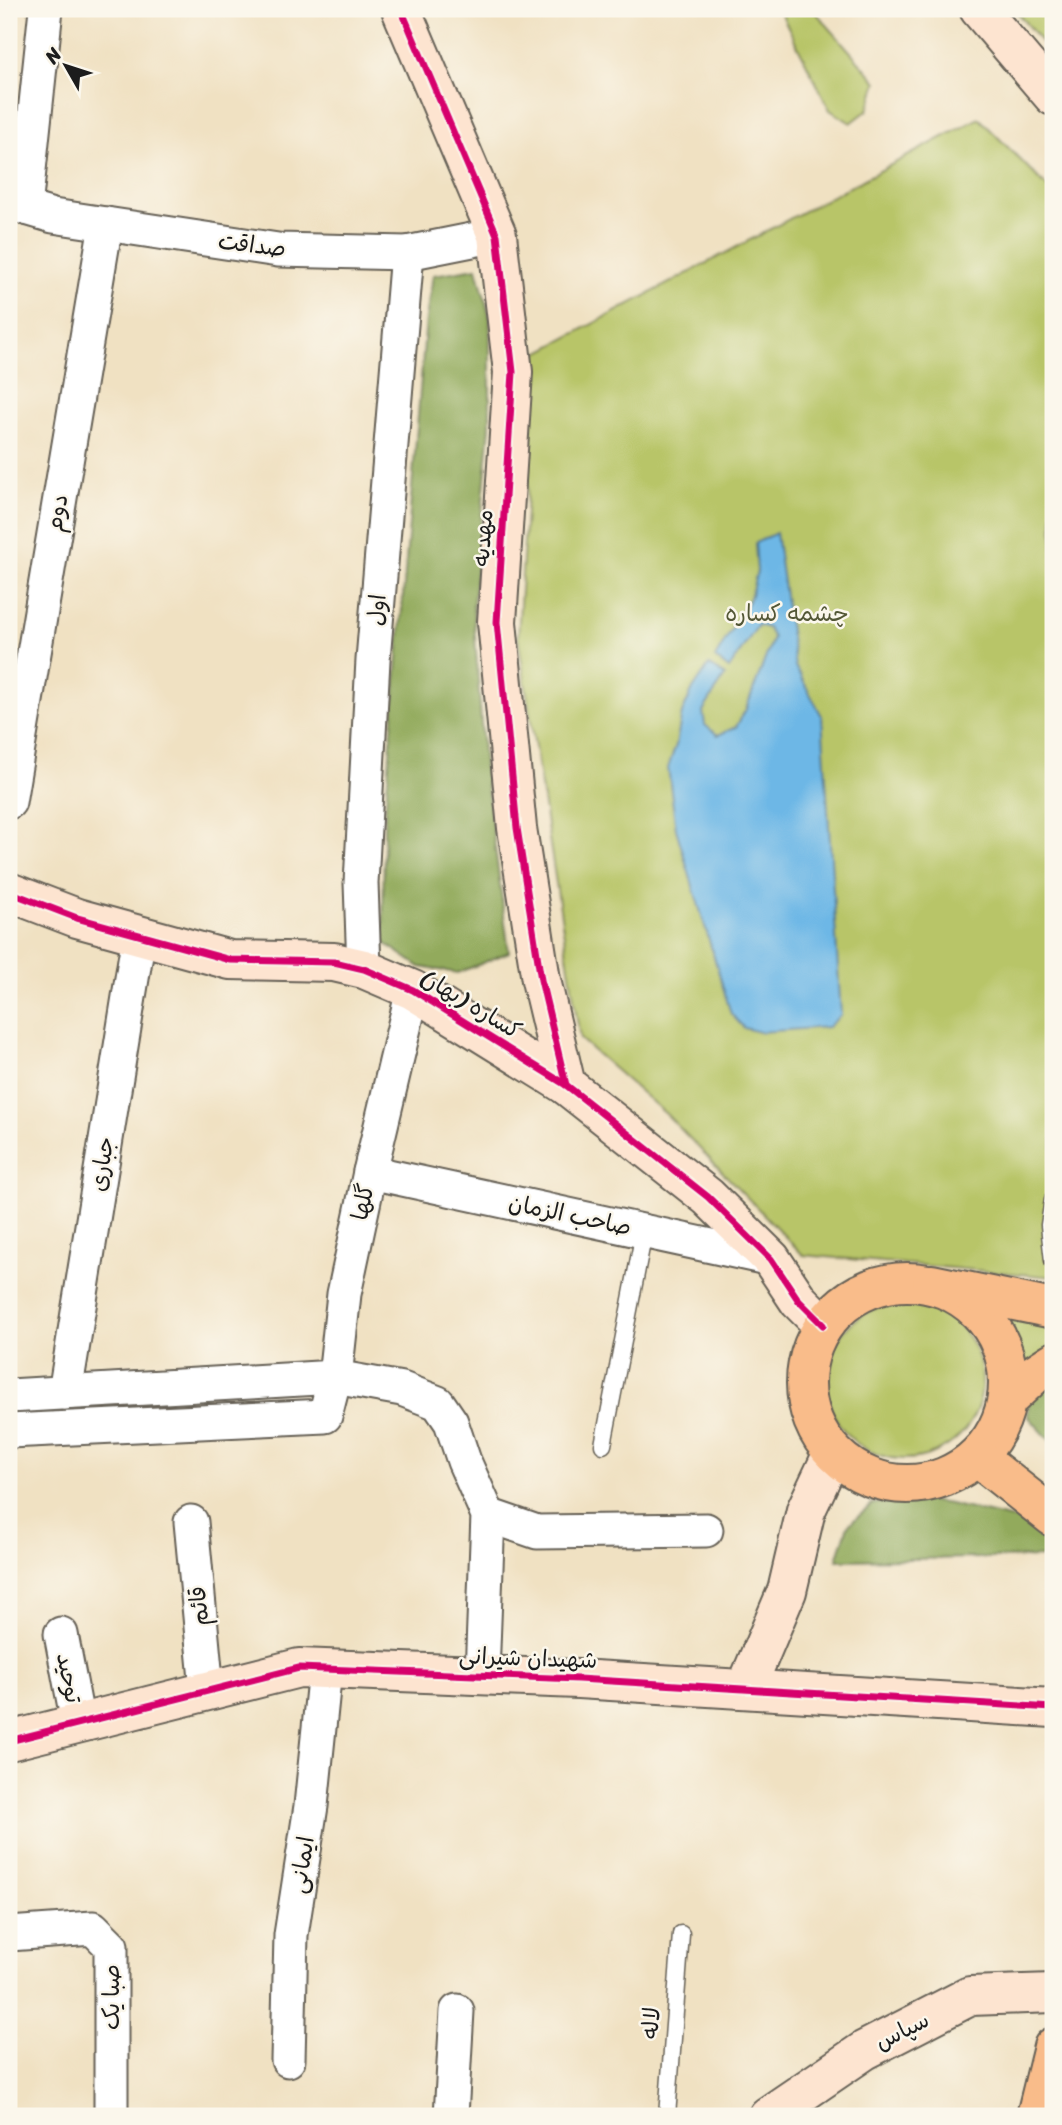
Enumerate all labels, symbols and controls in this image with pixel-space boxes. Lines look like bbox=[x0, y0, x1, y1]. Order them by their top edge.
north arrow bbox=[32, 32, 102, 102]
text: N bbox=[36, 39, 71, 72]
street label: صداقت bbox=[216, 220, 288, 270]
street label: دوم bbox=[34, 491, 80, 535]
street label: مهدیه bbox=[461, 508, 505, 568]
street label: اول bbox=[355, 592, 399, 628]
park label: چشمه کساره bbox=[725, 593, 849, 634]
street label: کساره (بهار) bbox=[412, 957, 530, 1051]
street label: جباری bbox=[77, 1134, 127, 1194]
street label: گلها bbox=[339, 1180, 387, 1224]
street label: صاحب الزمان bbox=[505, 1182, 635, 1248]
street label: قائم bbox=[177, 1584, 221, 1628]
street label: شهیدان شیرانی bbox=[458, 1635, 598, 1681]
street label: توحید bbox=[44, 1649, 94, 1707]
street label: ایمانی bbox=[277, 1833, 327, 1897]
street label: صبا یک bbox=[91, 1964, 132, 2030]
street label: سپاس bbox=[867, 2000, 937, 2062]
street label: لاله bbox=[629, 2005, 673, 2041]

